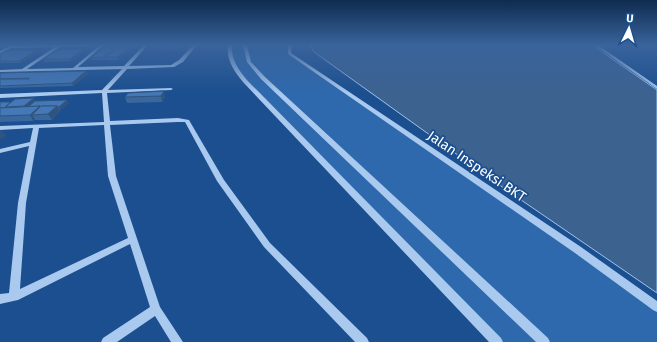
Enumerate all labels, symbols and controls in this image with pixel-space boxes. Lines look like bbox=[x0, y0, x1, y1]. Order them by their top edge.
north arrow bbox=[609, 8, 649, 48]
text: U bbox=[626, 12, 634, 25]
street label: Jalan Inspeksi BKT bbox=[424, 127, 530, 206]

